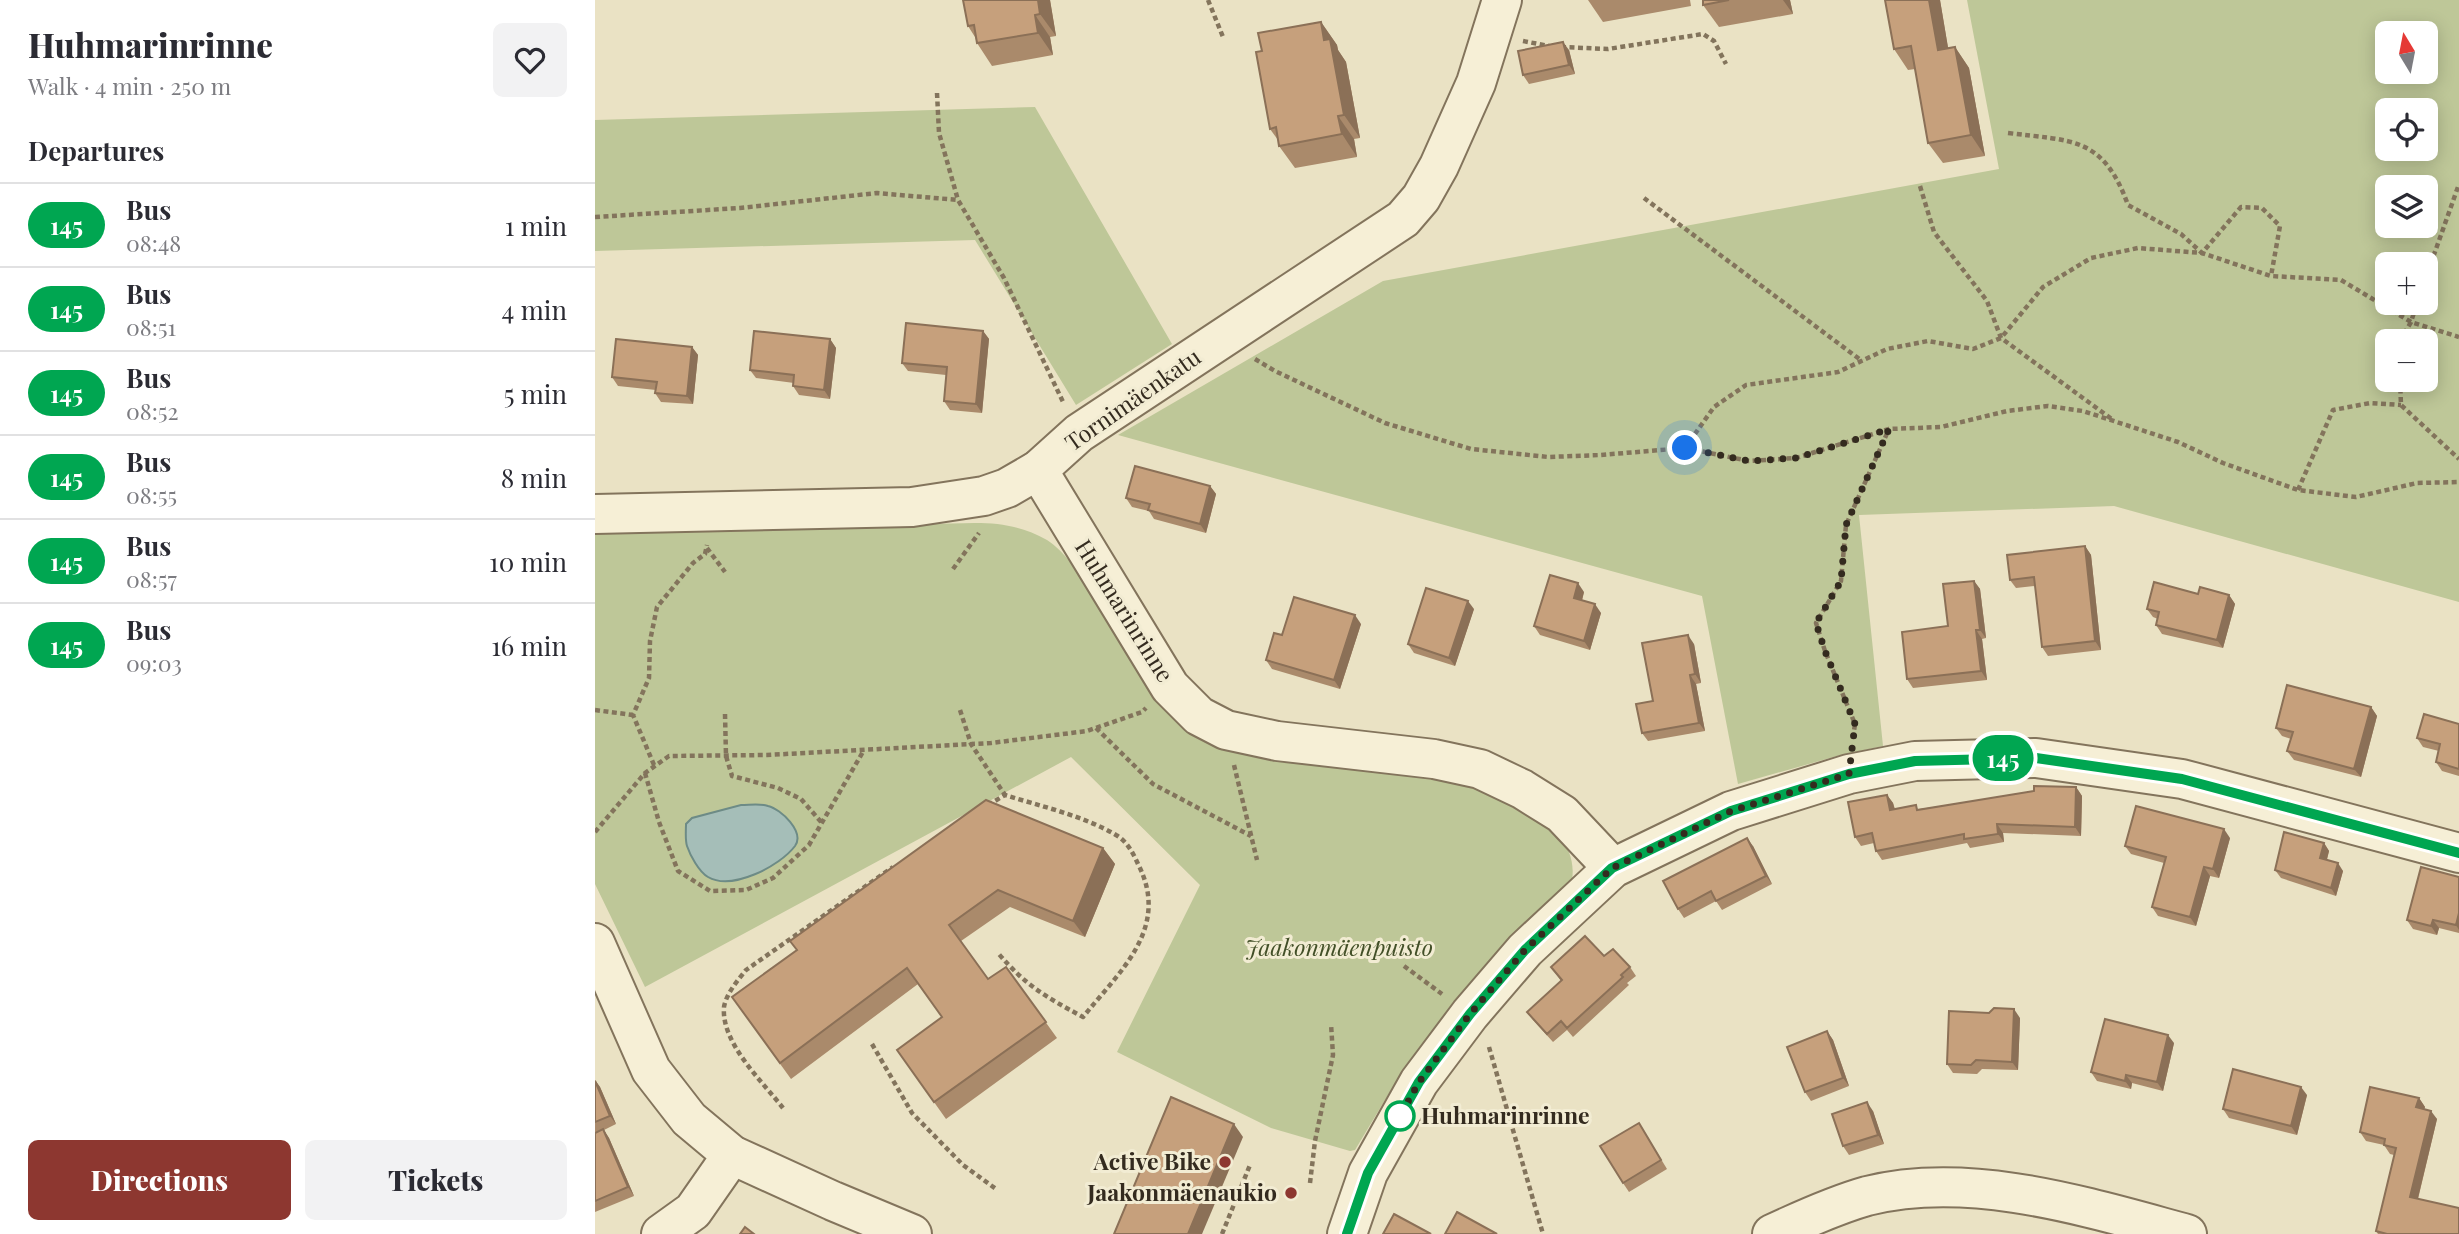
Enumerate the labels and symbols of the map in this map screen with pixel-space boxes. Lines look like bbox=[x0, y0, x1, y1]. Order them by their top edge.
north arrow bbox=[2375, 21, 2438, 84]
street label: Tornimäenkatu bbox=[1058, 340, 1206, 457]
your location bbox=[1667, 430, 1702, 465]
street label: Huhmarinrinne bbox=[1069, 533, 1182, 687]
line badge: 145 bbox=[1963, 735, 2043, 781]
park label: Jaakonmäenpuisto bbox=[1245, 931, 1433, 962]
place label: Huhmarinrinne bbox=[1421, 1099, 1590, 1130]
marker: Huhmarinrinne bbox=[1385, 1101, 1415, 1131]
place label: Active Bike bbox=[1093, 1145, 1211, 1176]
marker: Active Bike bbox=[1217, 1154, 1233, 1170]
place label: Jaakonmäenaukio bbox=[1086, 1176, 1277, 1207]
marker: Jaakonmäenaukio bbox=[1283, 1185, 1299, 1201]

